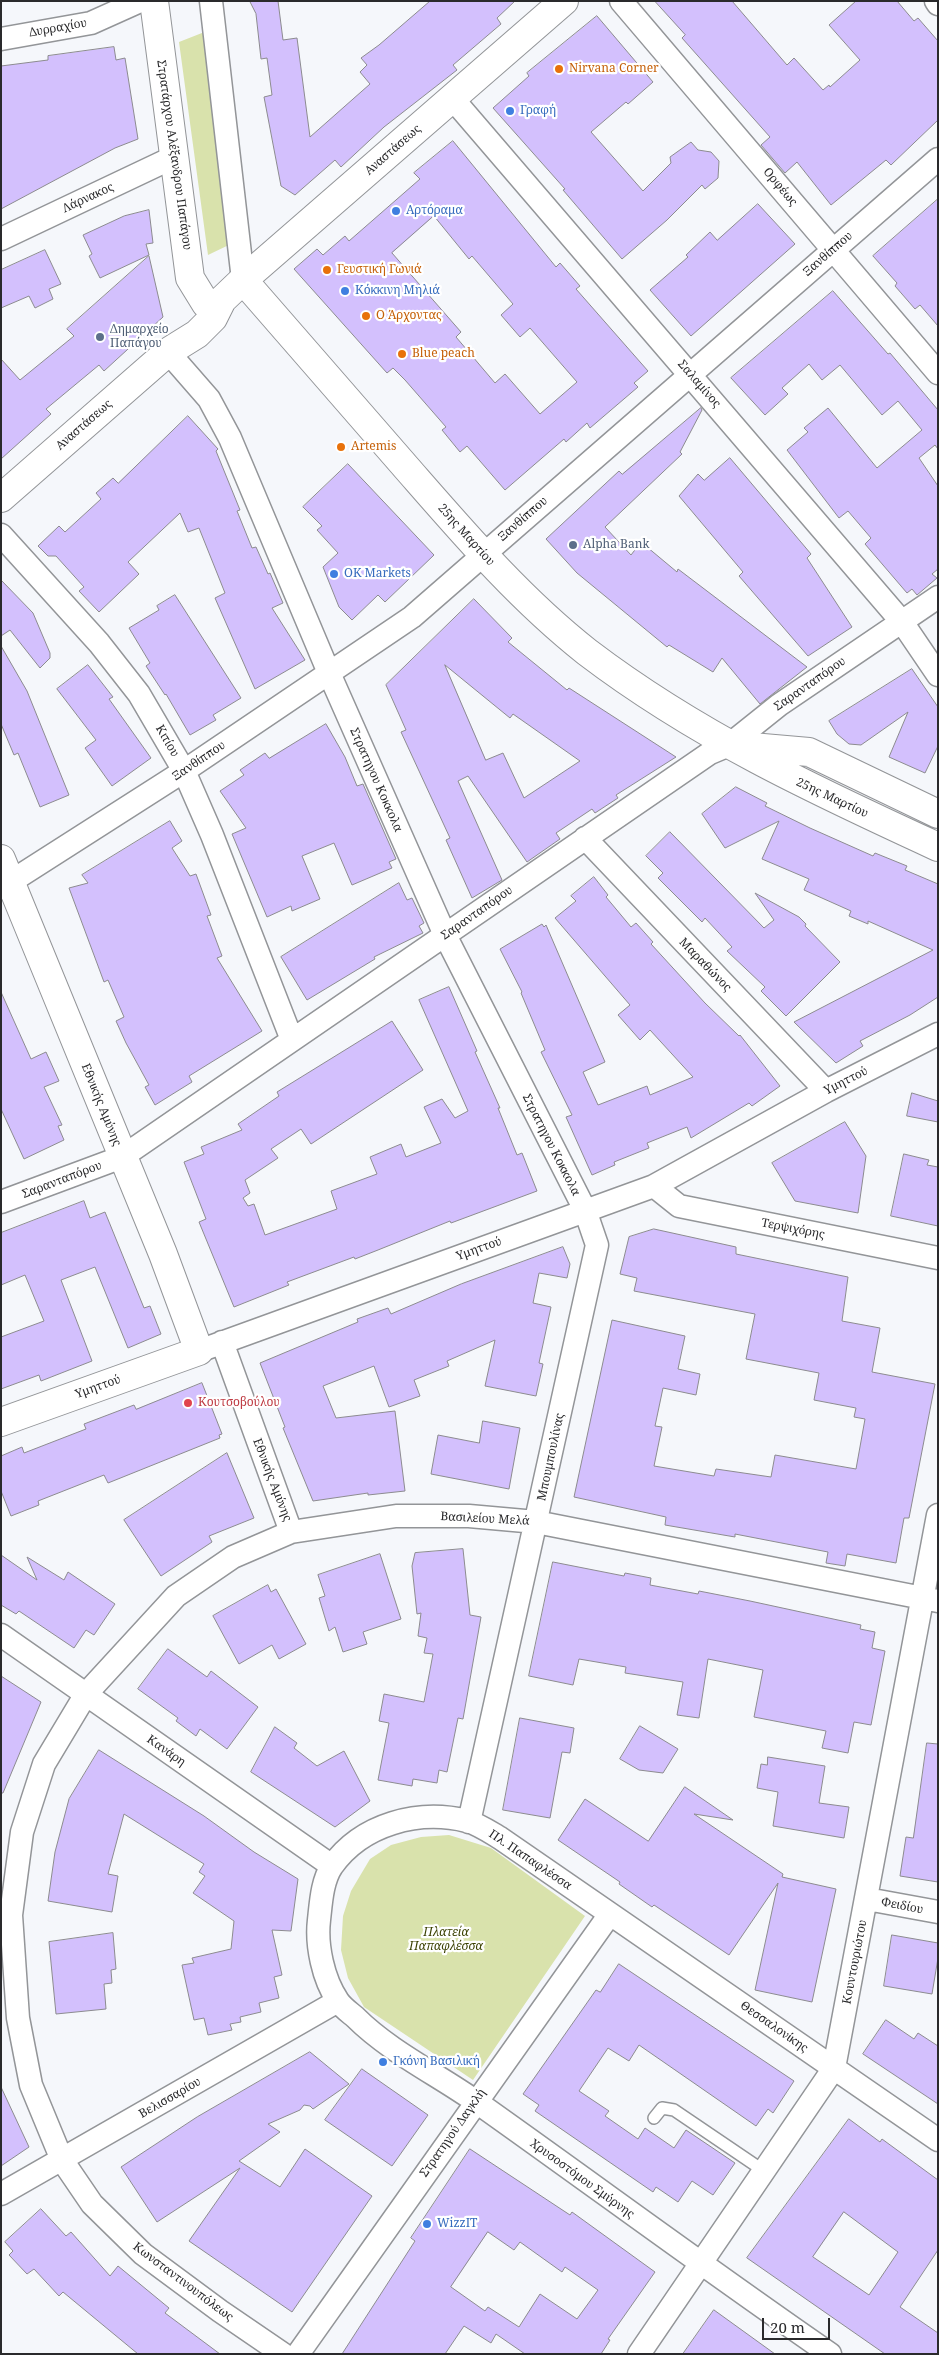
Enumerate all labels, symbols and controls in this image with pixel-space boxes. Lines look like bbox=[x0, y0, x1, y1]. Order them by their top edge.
street label: Δυρραχίου bbox=[28, 16, 88, 40]
street label: Στρατάρχου Αλέξανδρου Παπάγου bbox=[154, 59, 194, 251]
place label: Nirvana Corner bbox=[569, 62, 659, 76]
marker: Nirvana Corner bbox=[553, 63, 565, 75]
place label: Γραφή bbox=[520, 104, 556, 118]
marker: Γραφή bbox=[504, 105, 516, 117]
street label: Αναστάσεως bbox=[362, 122, 424, 178]
street label: Ορφέως bbox=[760, 165, 800, 209]
street label: Λάρνακος bbox=[60, 180, 116, 216]
place label: Αρτόραμα bbox=[406, 204, 463, 218]
marker: Αρτόραμα bbox=[390, 205, 402, 217]
street label: Ξανθίππου bbox=[800, 229, 856, 279]
place label: Γευστική Γωνιά bbox=[337, 263, 422, 277]
marker: Γευστική Γωνιά bbox=[321, 264, 333, 276]
place label: Κόκκινη Μηλιά bbox=[355, 284, 440, 298]
marker: Κόκκινη Μηλιά bbox=[339, 285, 351, 297]
place label: Ο Άρχοντας bbox=[376, 309, 442, 323]
marker: Ο Άρχοντας bbox=[360, 310, 372, 322]
place label: Δημαρχείο Παπάγου bbox=[110, 323, 169, 351]
marker: Δημαρχείο Παπάγου bbox=[94, 331, 106, 343]
place label: Blue peach bbox=[412, 347, 475, 361]
marker: Blue peach bbox=[396, 348, 408, 360]
street label: Σαλαμίνος bbox=[674, 357, 724, 411]
street label: Αναστάσεως bbox=[53, 397, 115, 453]
place label: Artemis bbox=[351, 440, 396, 454]
marker: Artemis bbox=[335, 441, 347, 453]
street label: Ξανθίππου bbox=[495, 494, 551, 544]
street label: 25ης Μαρτίου bbox=[435, 501, 497, 569]
place label: Alpha Bank bbox=[583, 538, 649, 552]
marker: Alpha Bank bbox=[567, 539, 579, 551]
place label: OK Markets bbox=[344, 567, 411, 581]
marker: OK Markets bbox=[328, 568, 340, 580]
street label: Σαρανταπόρου bbox=[771, 654, 849, 714]
street label: Κιτίου bbox=[152, 722, 182, 760]
street label: Στρατηγου Κοκκολα bbox=[347, 726, 405, 834]
street label: Ξανθίππου bbox=[170, 738, 228, 784]
street label: 25ης Μαρτίου bbox=[794, 775, 870, 821]
street label: Σαρανταπόρου bbox=[438, 883, 516, 943]
street label: Μαραθώνος bbox=[676, 935, 734, 995]
street label: Εθνικής Αμύνης bbox=[78, 1062, 124, 1148]
street label: Υμηττού bbox=[822, 1064, 870, 1098]
street label: Στρατηγου Κοκκολα bbox=[519, 1092, 583, 1198]
street label: Σαρανταπόρου bbox=[20, 1158, 104, 1202]
street label: Τερψιχόρης bbox=[760, 1216, 826, 1242]
street label: Υμηττού bbox=[454, 1234, 504, 1264]
street label: Υμηττού bbox=[73, 1372, 123, 1402]
place label: Κουτσοβούλου bbox=[198, 1396, 280, 1410]
marker: Κουτσοβούλου bbox=[182, 1397, 194, 1409]
street label: Μπουμπουλίνας bbox=[535, 1412, 567, 1502]
street label: Εθνικής Αμύνης bbox=[250, 1436, 294, 1524]
street label: Βασιλείου Μελά bbox=[440, 1509, 530, 1529]
street label: Κανάρη bbox=[144, 1732, 188, 1770]
street label: Πλ. Παπαφλέσσα bbox=[486, 1827, 574, 1893]
street label: Φειδίου bbox=[880, 1895, 924, 1917]
street label: Κουντουριώτου bbox=[840, 1918, 870, 2006]
park label: Πλατεία Παπαφλέσσα bbox=[409, 1926, 483, 1954]
street label: Θεσσαλονίκης bbox=[737, 1998, 811, 2056]
place label: Γκόνη Βασιλική bbox=[393, 2055, 480, 2069]
marker: Γκόνη Βασιλική bbox=[377, 2056, 389, 2068]
street label: Βελισσαρίου bbox=[136, 2074, 204, 2122]
street label: Στρατηγού Δαγκλή bbox=[417, 2086, 489, 2180]
street label: Χρυσοστόμου Σμύρνης bbox=[527, 2136, 637, 2222]
place label: WizzIT bbox=[437, 2217, 477, 2231]
marker: WizzIT bbox=[421, 2218, 433, 2230]
street label: Κωνσταντινουπόλεως bbox=[130, 2240, 236, 2324]
scale bar bbox=[764, 2308, 832, 2340]
text: 20 m bbox=[770, 2317, 805, 2337]

